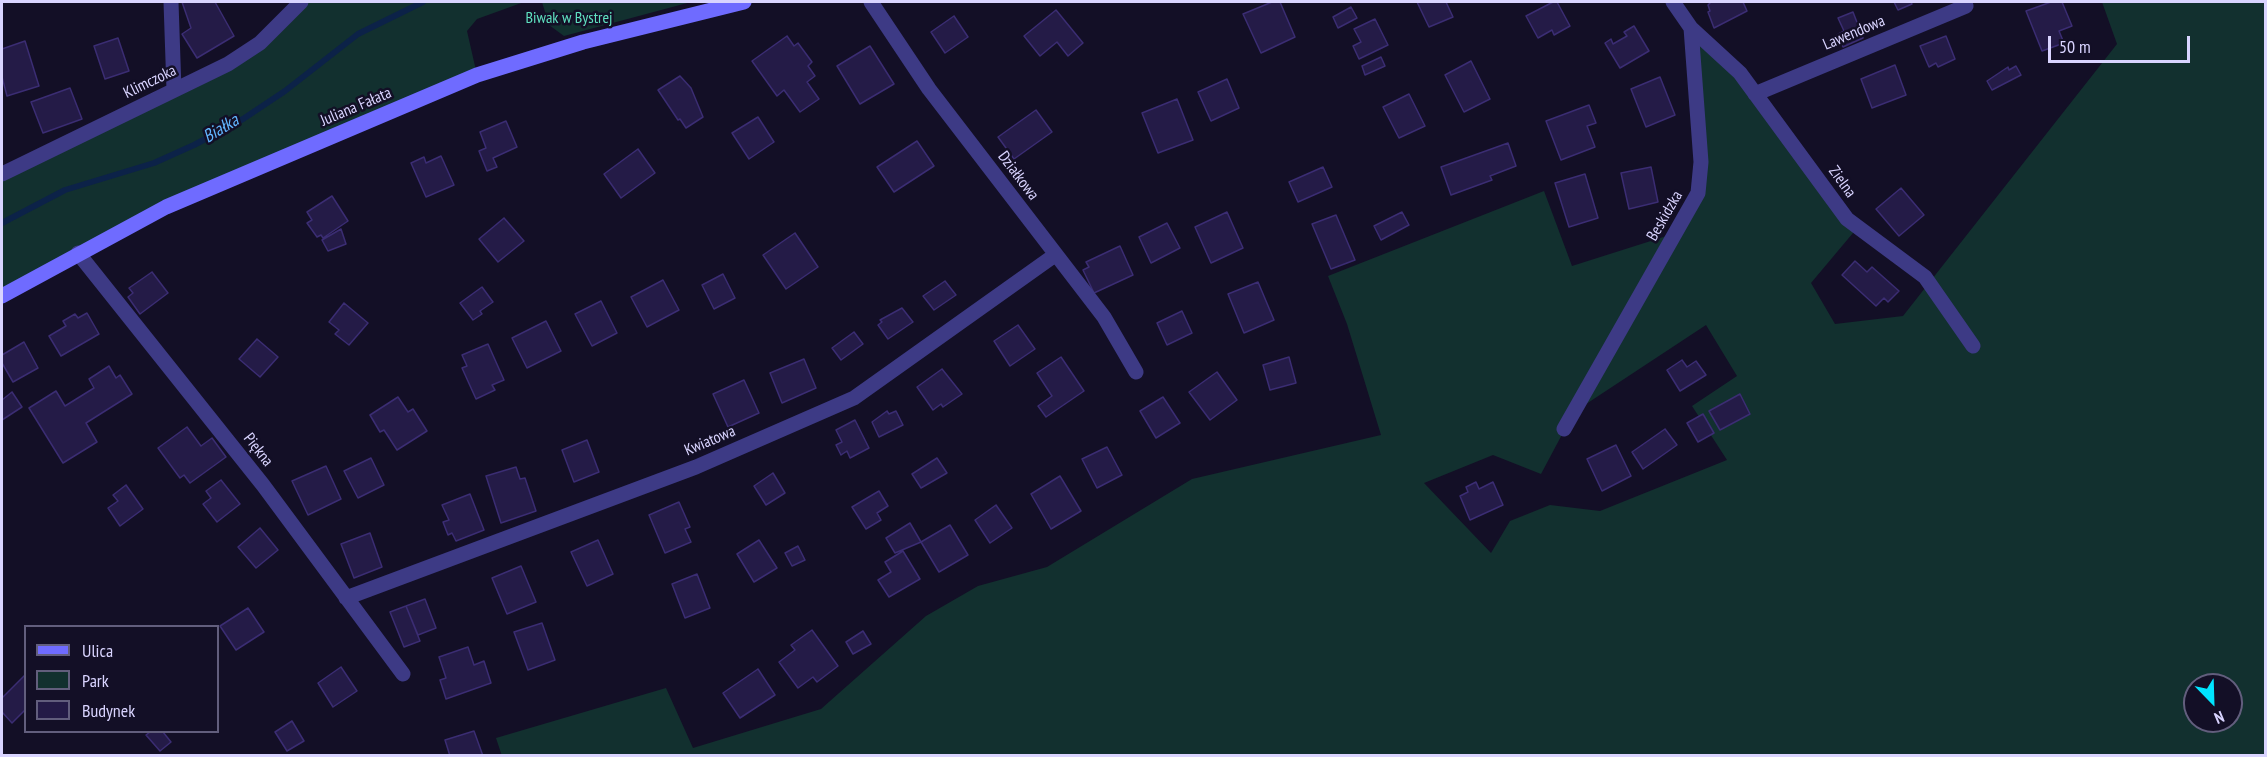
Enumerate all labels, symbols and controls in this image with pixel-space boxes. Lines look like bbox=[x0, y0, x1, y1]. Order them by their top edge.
park label: Biwak w Bystrej bbox=[525, 8, 613, 28]
street label: Lawendowa bbox=[1820, 11, 1888, 55]
scale bar bbox=[2051, 24, 2194, 62]
text: 50 m bbox=[2059, 35, 2091, 58]
street label: Klimczoka bbox=[121, 61, 179, 103]
street label: Juliana Fałata bbox=[318, 83, 394, 131]
water label: Białka bbox=[199, 110, 243, 148]
street label: Działkowa bbox=[993, 148, 1043, 204]
street label: Zielna bbox=[1824, 163, 1860, 201]
street label: Beskidzka bbox=[1643, 188, 1687, 244]
street label: Kwiatowa bbox=[682, 422, 738, 460]
street label: Piękna bbox=[239, 430, 277, 470]
legend bbox=[24, 625, 219, 733]
text: Ulica bbox=[82, 639, 113, 662]
text: Park bbox=[82, 669, 109, 692]
north arrow bbox=[2183, 673, 2243, 733]
text: Budynek bbox=[82, 699, 135, 722]
text: N bbox=[2211, 707, 2227, 729]

